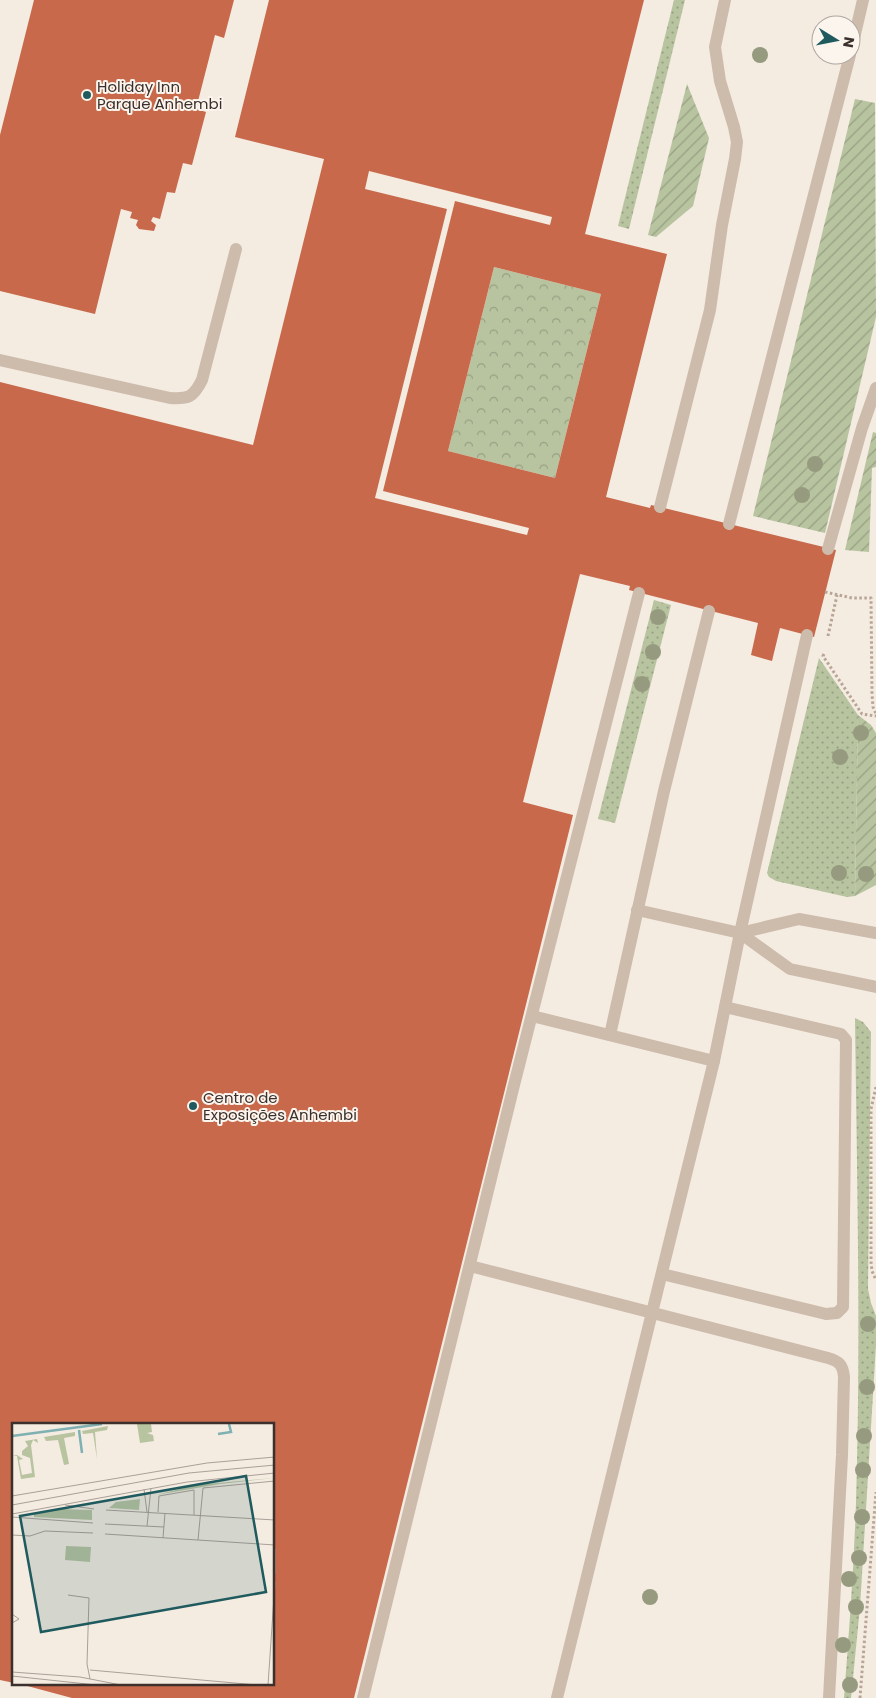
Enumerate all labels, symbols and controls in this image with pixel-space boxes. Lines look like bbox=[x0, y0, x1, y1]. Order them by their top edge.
north arrow bbox=[811, 15, 861, 65]
text: N bbox=[838, 35, 860, 49]
place label: Holiday Inn Parque Anhembi bbox=[97, 76, 222, 114]
marker: Holiday Inn Parque Anhembi bbox=[81, 89, 93, 101]
place label: Centro de Exposições Anhembi bbox=[203, 1087, 357, 1125]
marker: Centro de Exposições Anhembi bbox=[187, 1100, 199, 1112]
inset map bbox=[12, 1423, 275, 1686]

